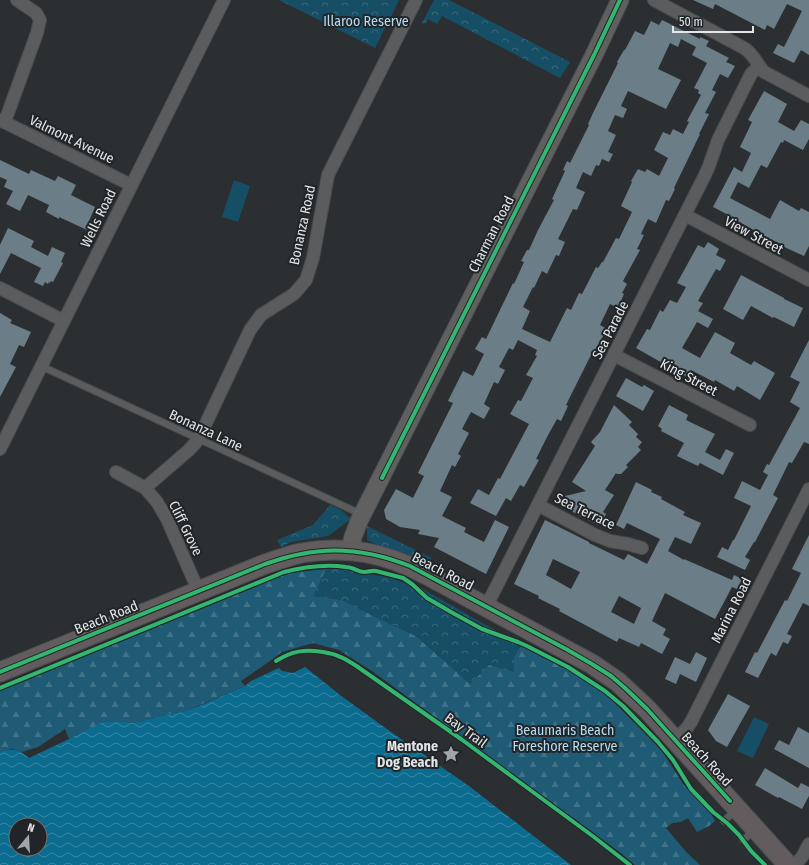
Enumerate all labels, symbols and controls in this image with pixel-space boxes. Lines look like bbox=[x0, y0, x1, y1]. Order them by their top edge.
scale bar bbox=[673, 8, 753, 34]
park label: Illaroo Reserve bbox=[323, 13, 409, 30]
text: 50 m bbox=[679, 15, 703, 29]
street label: Valmont Avenue bbox=[27, 112, 117, 167]
street label: Bonanza Road bbox=[286, 184, 319, 267]
street label: Wells Road bbox=[77, 186, 120, 250]
street label: Charman Road bbox=[465, 193, 518, 275]
street label: View Street bbox=[721, 213, 787, 258]
street label: Sea Parade bbox=[589, 298, 632, 362]
street label: King Street bbox=[657, 355, 721, 400]
street label: Bonanza Lane bbox=[166, 406, 245, 455]
street label: Sea Terrace bbox=[552, 489, 618, 533]
street label: Cliff Grove bbox=[165, 498, 206, 559]
street label: Beach Road bbox=[409, 549, 476, 594]
street label: Marina Road bbox=[708, 574, 755, 646]
street label: Beach Road bbox=[72, 597, 140, 638]
street label: Bay Trail bbox=[441, 709, 491, 752]
park label: Beaumaris Beach Foreshore Reserve bbox=[512, 722, 618, 755]
street label: Beach Road bbox=[678, 729, 735, 790]
place label: Mentone Dog Beach bbox=[377, 738, 438, 771]
place icon: Mentone Dog Beach bbox=[441, 744, 461, 764]
north arrow bbox=[8, 817, 48, 857]
text: N bbox=[26, 821, 36, 835]

